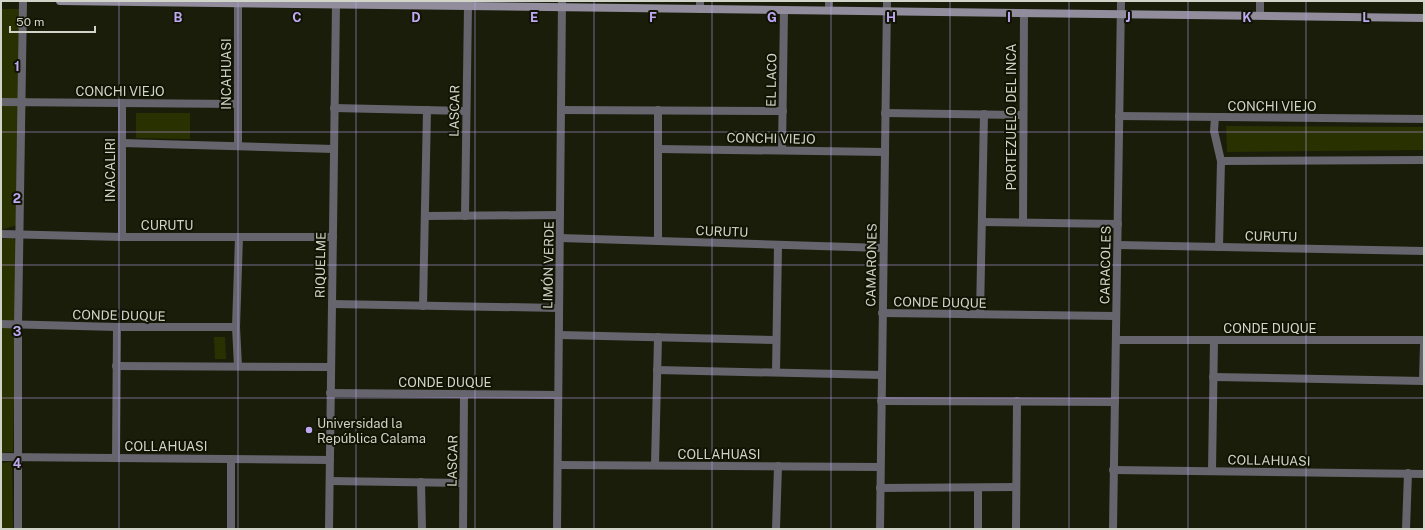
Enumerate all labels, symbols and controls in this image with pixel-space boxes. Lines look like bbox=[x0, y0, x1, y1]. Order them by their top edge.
scale bar bbox=[10, 8, 95, 34]
text: B bbox=[174, 10, 183, 25]
text: C bbox=[292, 10, 302, 25]
text: D bbox=[411, 10, 421, 25]
text: E bbox=[530, 10, 538, 25]
text: F bbox=[649, 10, 657, 25]
text: G bbox=[767, 10, 777, 25]
text: H bbox=[886, 10, 896, 25]
text: I bbox=[1007, 10, 1011, 25]
text: J bbox=[1125, 10, 1131, 25]
text: K bbox=[1242, 10, 1252, 25]
text: L bbox=[1362, 10, 1370, 25]
text: 50 m bbox=[16, 15, 44, 29]
street label: INCAHUASI bbox=[219, 38, 234, 110]
street label: PORTEZUELO DEL INCA bbox=[1004, 43, 1019, 191]
street label: EL LACO bbox=[764, 53, 779, 107]
text: 1 bbox=[14, 59, 20, 74]
street label: CONCHI VIEJO bbox=[75, 84, 165, 99]
street label: LASCAR bbox=[447, 85, 462, 137]
street label: CONCHI VIEJO bbox=[1227, 99, 1317, 114]
street label: CONCHI VIEJO bbox=[726, 130, 816, 147]
street label: INACALIRI bbox=[103, 138, 118, 202]
text: 2 bbox=[13, 191, 21, 206]
street label: CURUTU bbox=[141, 218, 193, 233]
street label: LIMÓN VERDE bbox=[539, 221, 557, 309]
street label: CURUTU bbox=[695, 223, 749, 240]
street label: CAMARONES bbox=[863, 223, 880, 307]
street label: CARACOLES bbox=[1097, 226, 1114, 304]
street label: CURUTU bbox=[1245, 229, 1297, 244]
street label: RIQUELME bbox=[312, 232, 329, 298]
street label: CONDE DUQUE bbox=[893, 294, 987, 311]
street label: CONDE DUQUE bbox=[72, 307, 166, 324]
street label: CONDE DUQUE bbox=[1223, 321, 1317, 336]
text: 3 bbox=[13, 324, 22, 339]
street label: CONDE DUQUE bbox=[398, 375, 492, 390]
place label: Universidad la República Calama bbox=[317, 416, 426, 446]
marker: Universidad la República Calama bbox=[304, 425, 314, 435]
street label: LASCAR bbox=[445, 435, 460, 487]
street label: COLLAHUASI bbox=[125, 439, 207, 454]
street label: COLLAHUASI bbox=[678, 447, 760, 462]
street label: COLLAHUASI bbox=[1227, 452, 1311, 469]
text: 4 bbox=[13, 456, 22, 471]

